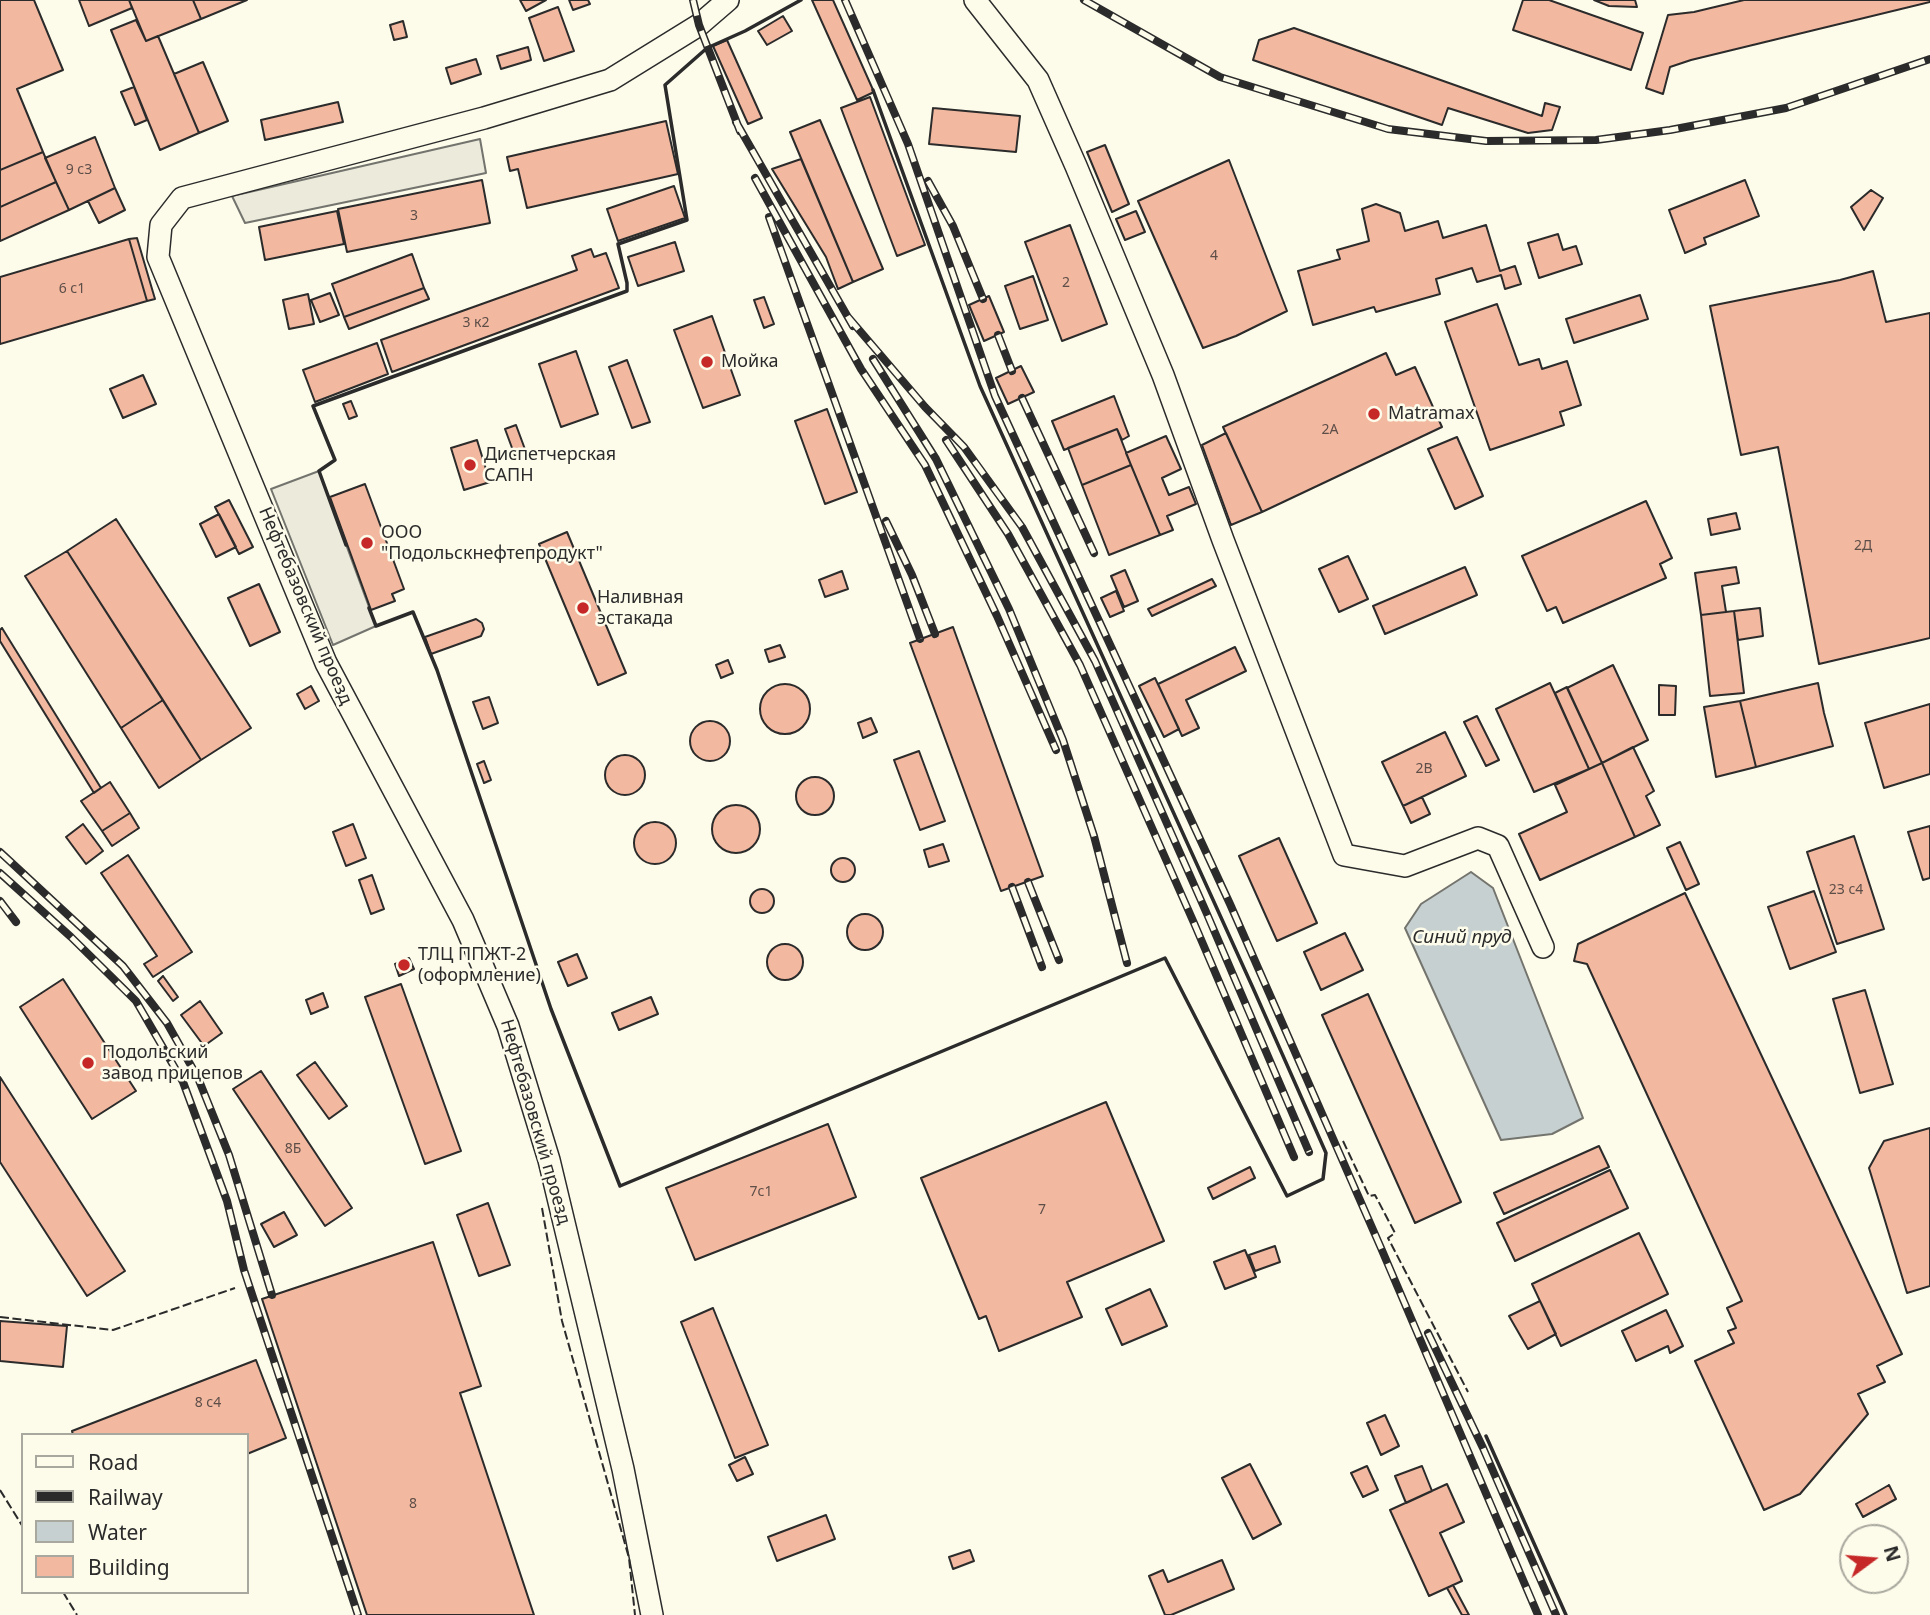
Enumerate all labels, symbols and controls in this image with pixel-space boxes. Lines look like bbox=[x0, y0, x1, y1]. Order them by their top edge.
house number: 9 с3 bbox=[66, 162, 92, 178]
house number: 3 bbox=[410, 208, 418, 224]
house number: 4 bbox=[1210, 248, 1218, 264]
house number: 2 bbox=[1062, 275, 1070, 291]
house number: 6 с1 bbox=[59, 281, 85, 297]
house number: 3 к2 bbox=[462, 315, 490, 331]
place label: Мойка bbox=[721, 351, 778, 373]
marker: Мойка bbox=[699, 354, 715, 370]
place label: Matramax bbox=[1388, 403, 1475, 425]
marker: Matramax bbox=[1366, 406, 1382, 422]
house number: 2А bbox=[1322, 422, 1338, 438]
place label: Диспетчерская САПН bbox=[484, 444, 616, 486]
marker: Диспетчерская САПН bbox=[462, 457, 478, 473]
street label: Нефтебазовский проезд bbox=[254, 504, 356, 708]
place label: ООО "Подольскнефтепродукт" bbox=[381, 522, 603, 564]
marker: ООО "Подольскнефтепродукт" bbox=[359, 535, 375, 551]
house number: 2Д bbox=[1854, 538, 1872, 554]
place label: Наливная эстакада bbox=[597, 587, 684, 630]
marker: Наливная эстакада bbox=[575, 600, 591, 616]
house number: 2В bbox=[1415, 761, 1433, 777]
house number: 2З с4 bbox=[1829, 882, 1863, 898]
water label: Синий пруд bbox=[1412, 927, 1512, 949]
place label: ТЛЦ ППЖТ-2 (оформление) bbox=[418, 944, 541, 986]
marker: ТЛЦ ППЖТ-2 (оформление) bbox=[396, 957, 412, 973]
street label: Нефтебазовский проезд bbox=[495, 1017, 575, 1227]
place label: Подольский завод прицепов bbox=[102, 1042, 243, 1084]
marker: Подольский завод прицепов bbox=[80, 1055, 96, 1071]
house number: 8Б bbox=[285, 1141, 301, 1157]
house number: 7с1 bbox=[750, 1184, 772, 1200]
house number: 7 bbox=[1038, 1202, 1046, 1218]
house number: 8 с4 bbox=[195, 1395, 221, 1411]
legend bbox=[21, 1433, 248, 1594]
text: Road bbox=[88, 1448, 138, 1476]
text: Railway bbox=[88, 1483, 163, 1511]
house number: 8 bbox=[409, 1496, 417, 1512]
text: Water bbox=[88, 1518, 147, 1546]
north arrow bbox=[1839, 1524, 1909, 1594]
text: N bbox=[1878, 1543, 1907, 1565]
text: Building bbox=[88, 1553, 170, 1581]

